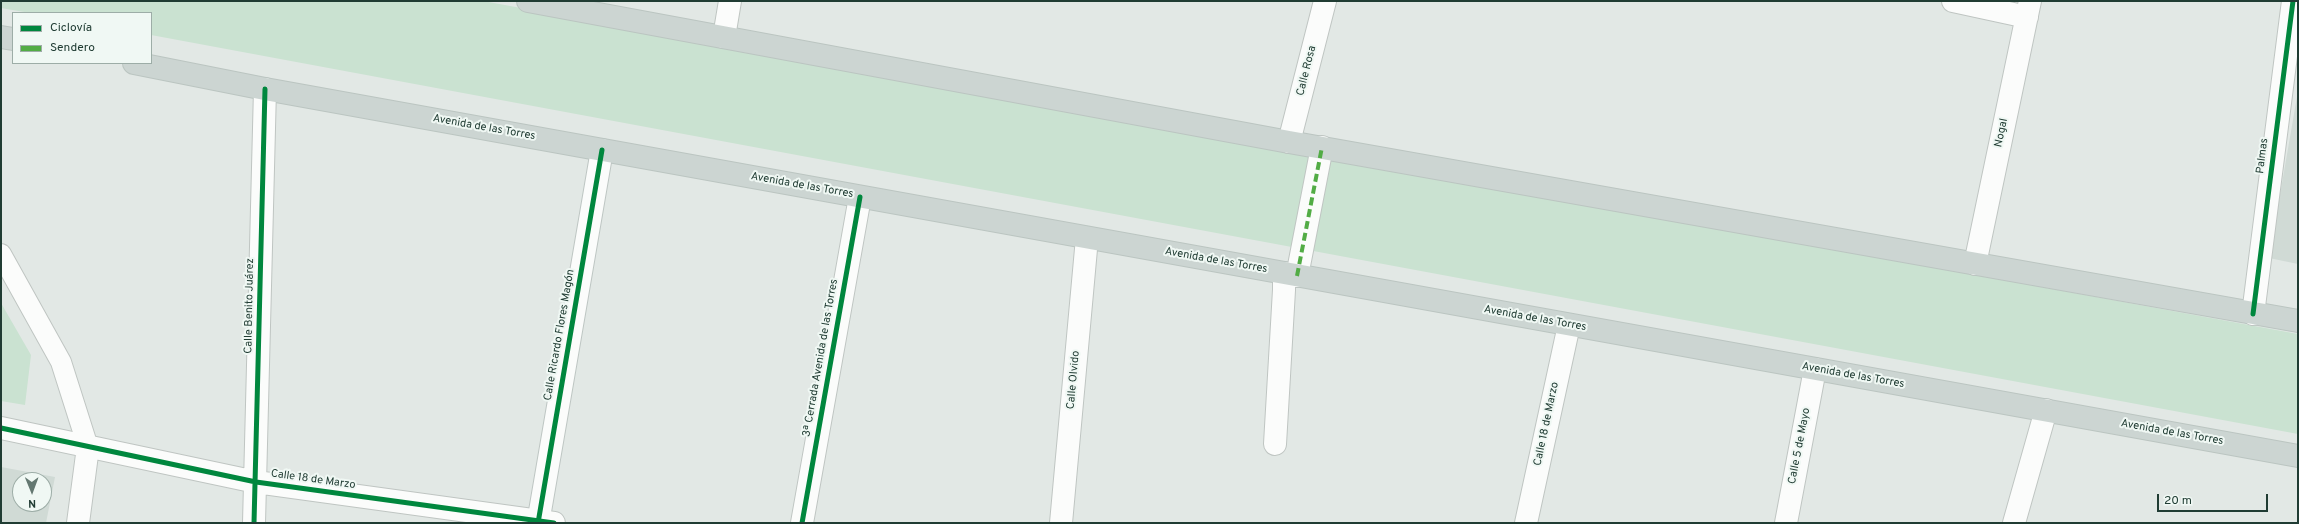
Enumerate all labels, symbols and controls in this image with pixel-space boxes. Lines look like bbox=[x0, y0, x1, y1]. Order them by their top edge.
legend bbox=[12, 12, 152, 64]
text: Ciclovía bbox=[50, 20, 92, 36]
text: Sendero bbox=[50, 40, 95, 56]
street label: Calle Rosa bbox=[1294, 45, 1320, 97]
street label: Avenida de las Torres bbox=[432, 112, 536, 144]
street label: Nogal bbox=[1993, 117, 2011, 149]
street label: Palmas bbox=[2254, 137, 2272, 175]
street label: Avenida de las Torres bbox=[750, 170, 854, 202]
street label: Avenida de las Torres bbox=[1164, 245, 1268, 277]
street label: Calle Benito Juárez bbox=[243, 258, 257, 354]
street label: Calle Ricardo Flores Magón bbox=[542, 268, 578, 402]
street label: 3ª Cerrada Avenida de las Torres bbox=[801, 278, 841, 438]
street label: Avenida de las Torres bbox=[1483, 303, 1587, 335]
street label: Calle Olvido bbox=[1065, 350, 1083, 410]
street label: Avenida de las Torres bbox=[1801, 360, 1905, 392]
street label: Calle 18 de Marzo bbox=[1532, 381, 1562, 467]
street label: Calle 5 de Mayo bbox=[1786, 407, 1814, 485]
street label: Avenida de las Torres bbox=[2120, 417, 2224, 449]
street label: Calle 18 de Marzo bbox=[270, 468, 356, 492]
north arrow bbox=[12, 472, 52, 512]
scale bar bbox=[2159, 486, 2270, 512]
text: 20 m bbox=[2164, 493, 2192, 509]
text: N bbox=[28, 496, 36, 510]

